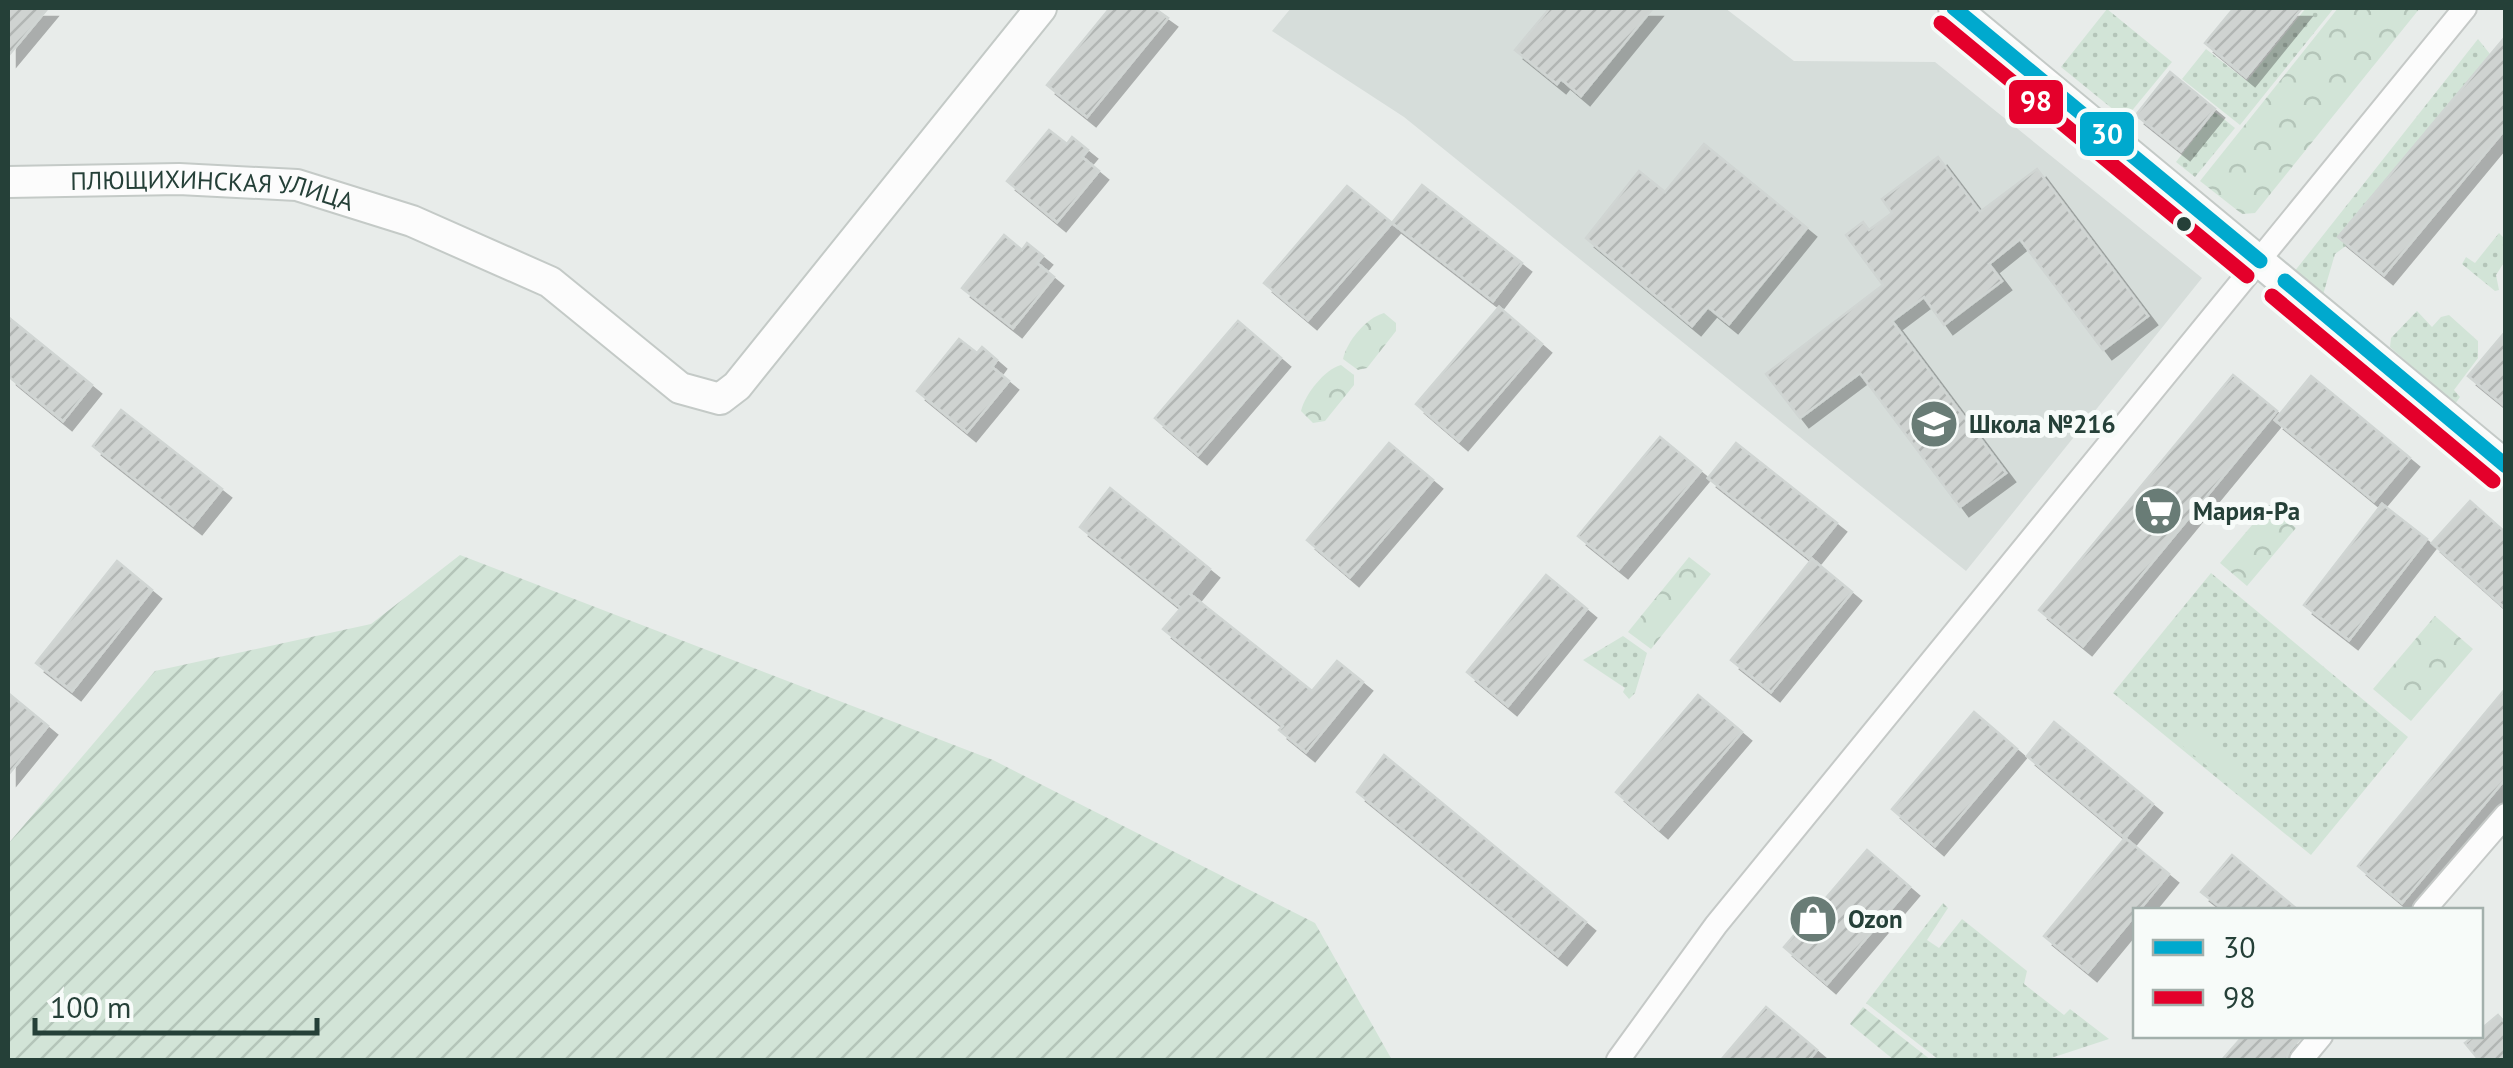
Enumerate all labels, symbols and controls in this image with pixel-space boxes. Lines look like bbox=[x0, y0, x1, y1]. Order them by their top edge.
line badge: 98 bbox=[2007, 78, 2065, 126]
text: 98 bbox=[2020, 82, 2052, 119]
line badge: 30 bbox=[2078, 110, 2136, 158]
text: 30 bbox=[2091, 115, 2123, 152]
street label: ПЛЮЩИХИНСКАЯ УЛИЦА bbox=[70, 163, 358, 218]
unlabelled marker bbox=[2174, 214, 2194, 234]
school or university icon: Школа №216 bbox=[1908, 398, 1960, 450]
place label: Школа №216 bbox=[1969, 408, 2116, 440]
supermarket icon: Мария-Ра bbox=[2132, 485, 2184, 537]
place label: Мария-Ра bbox=[2193, 495, 2300, 527]
shop icon: Ozon bbox=[1787, 893, 1839, 945]
place label: Ozon bbox=[1848, 903, 1903, 935]
legend bbox=[2133, 908, 2483, 1038]
text: 30 bbox=[2223, 927, 2256, 966]
scale bar bbox=[35, 973, 318, 1035]
text: 98 bbox=[2223, 977, 2256, 1016]
text: 100 m bbox=[50, 987, 131, 1026]

